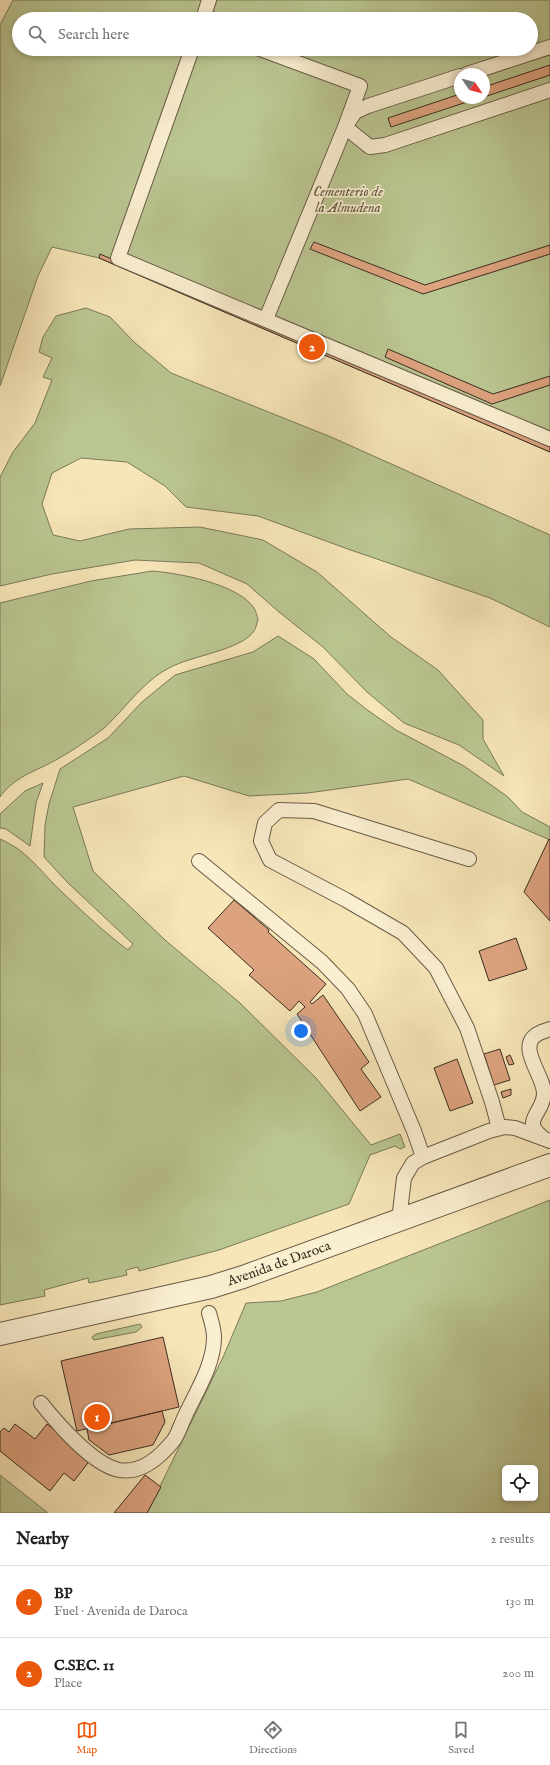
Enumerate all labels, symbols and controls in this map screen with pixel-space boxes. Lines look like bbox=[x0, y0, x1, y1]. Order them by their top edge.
search box bbox=[12, 12, 538, 56]
icon: search bbox=[26, 23, 48, 45]
text: Search here bbox=[58, 25, 129, 44]
north arrow bbox=[454, 68, 490, 104]
park label: Cementerio de la Almudena bbox=[313, 183, 383, 217]
pin: 2 bbox=[299, 332, 325, 362]
your location bbox=[291, 1021, 311, 1041]
street label: Avenida de Daroca bbox=[224, 1236, 334, 1291]
pin: 1 bbox=[84, 1402, 110, 1432]
map controls bbox=[502, 1465, 538, 1501]
button: locate bbox=[502, 1465, 538, 1501]
text: Nearby bbox=[16, 1529, 69, 1550]
text: 2 results bbox=[490, 1531, 534, 1548]
text: BP bbox=[54, 1584, 73, 1603]
text: 1 bbox=[27, 1593, 31, 1610]
text: 130 m bbox=[505, 1593, 534, 1610]
text: Fuel · Avenida de Daroca bbox=[54, 1603, 188, 1620]
text: C.SEC. 11 bbox=[54, 1656, 114, 1675]
text: 2 bbox=[26, 1665, 32, 1682]
text: 200 m bbox=[502, 1665, 534, 1682]
text: Place bbox=[54, 1675, 82, 1692]
tab: Map bbox=[76, 1719, 98, 1757]
tab: Directions bbox=[249, 1719, 297, 1757]
tab: Saved bbox=[448, 1719, 474, 1757]

